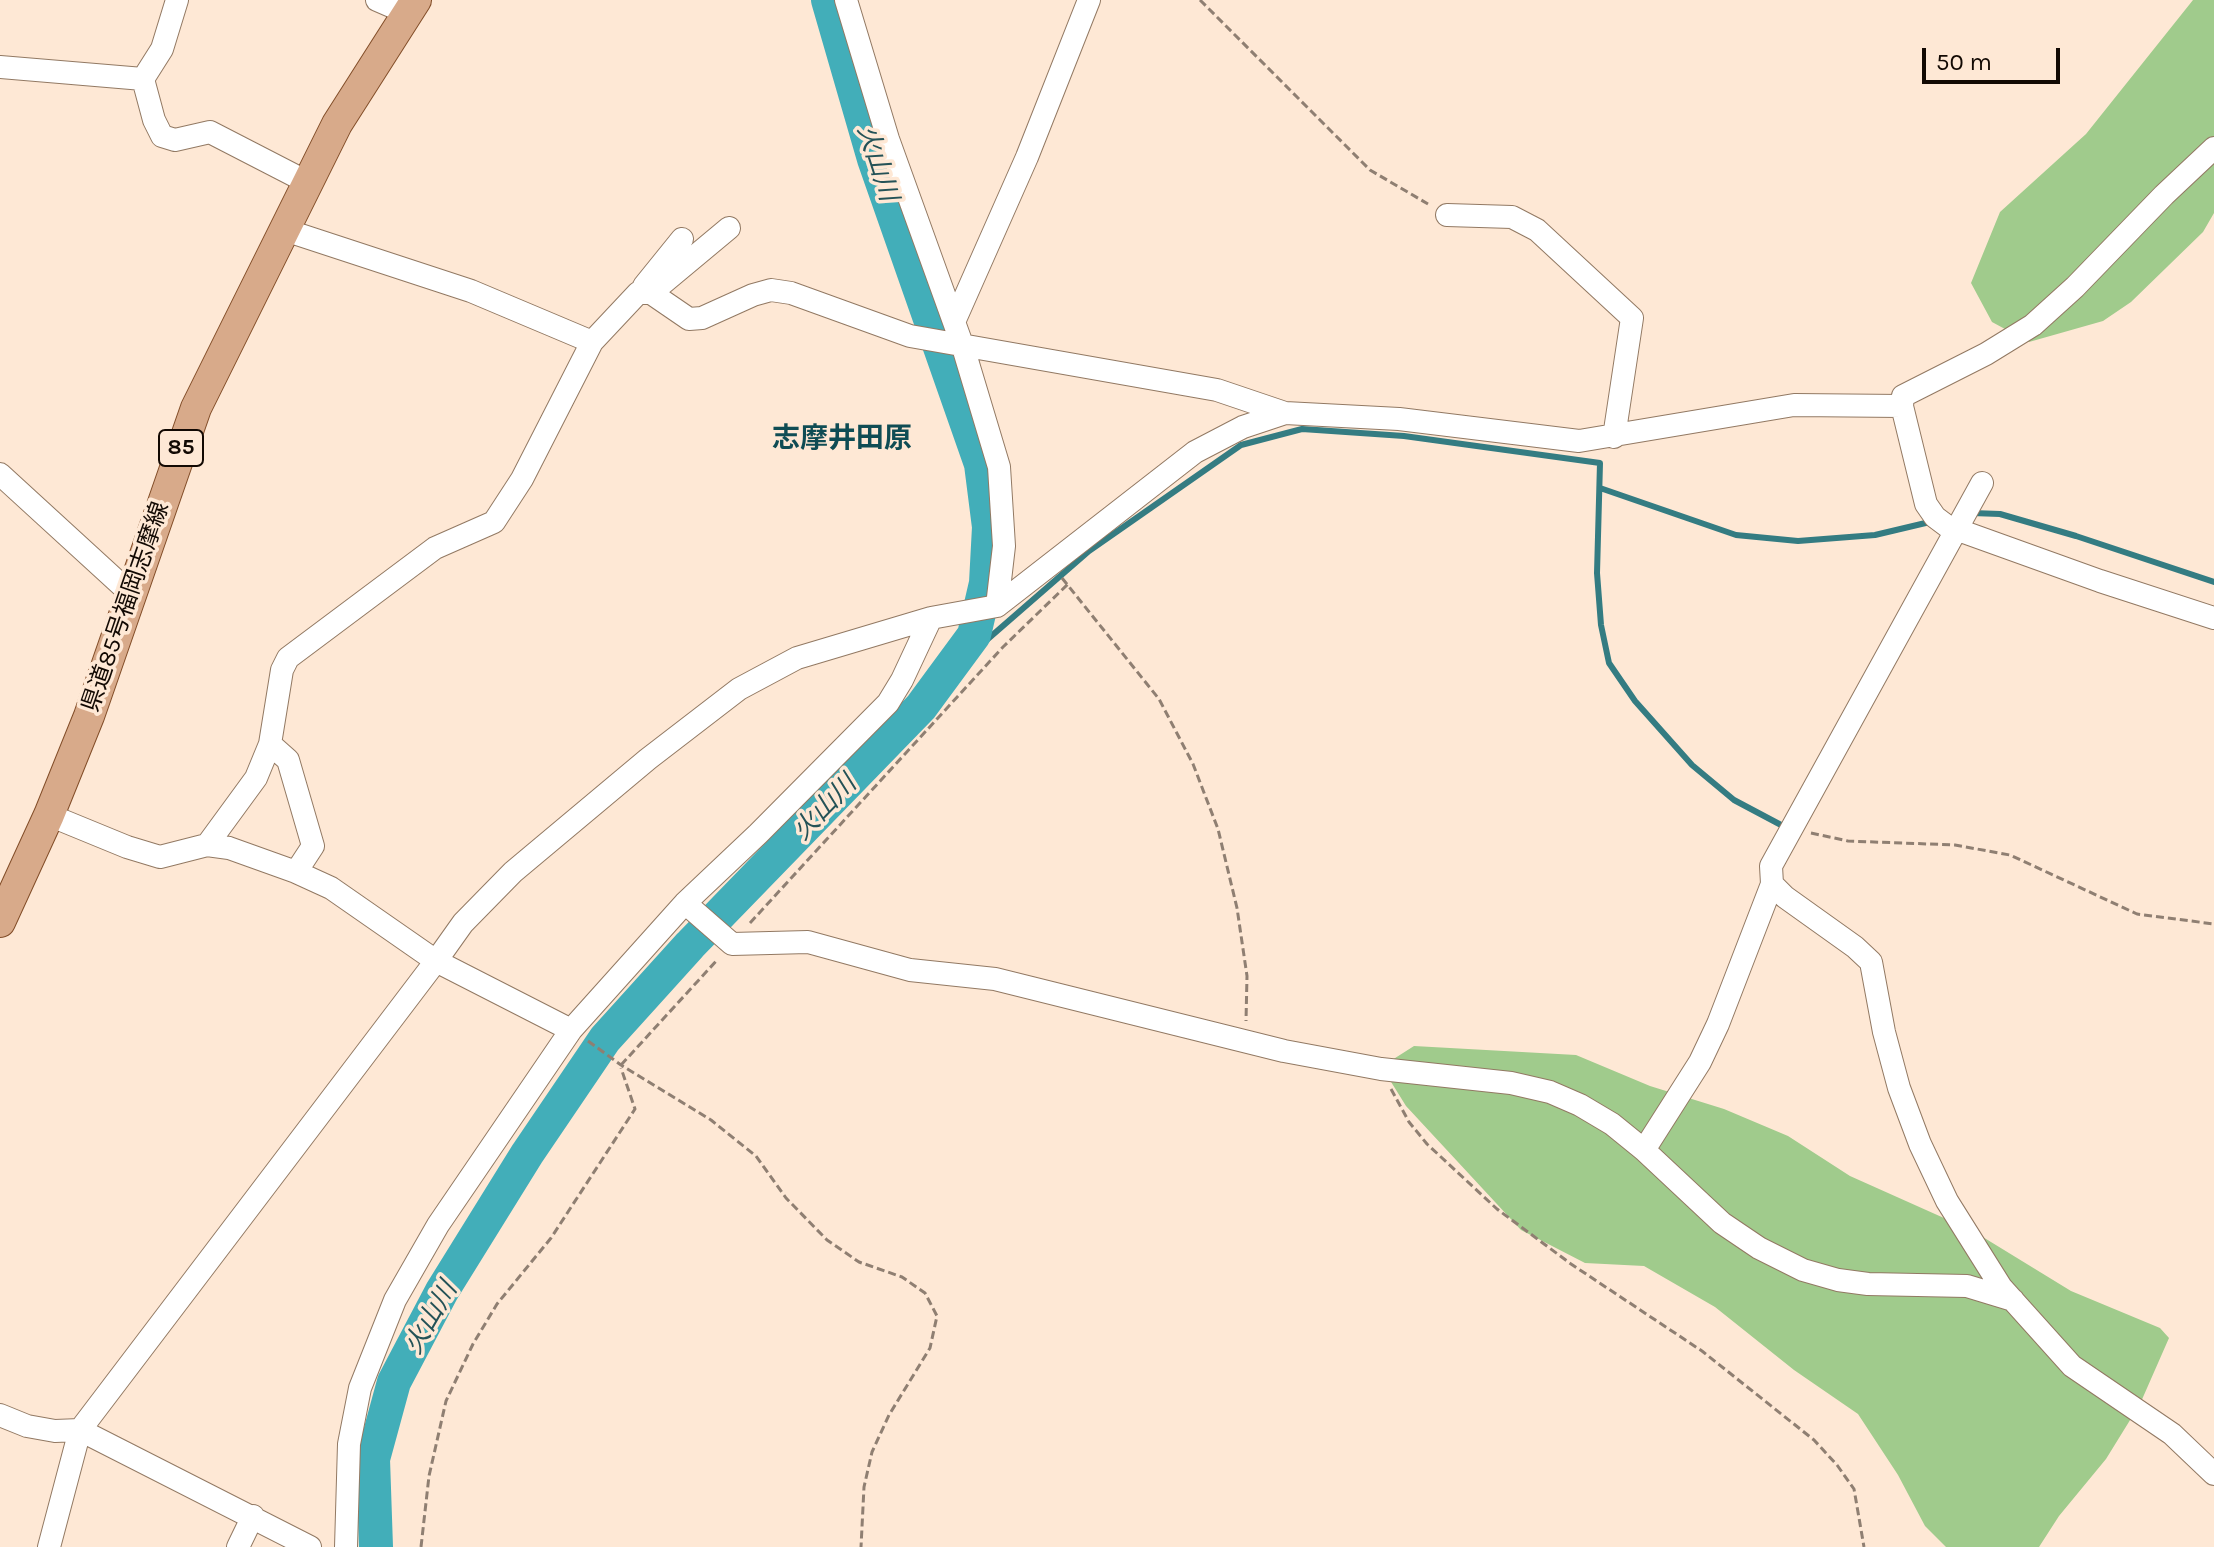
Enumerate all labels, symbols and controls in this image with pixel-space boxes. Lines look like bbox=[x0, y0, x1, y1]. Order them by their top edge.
scale bar bbox=[1926, 32, 2064, 82]
text: 50 m bbox=[1936, 48, 1992, 76]
water label: 火山川 bbox=[850, 121, 904, 205]
district label: 志摩井田原 bbox=[772, 422, 912, 456]
road number: 85 bbox=[159, 430, 203, 466]
street label: 県道85号福岡志摩線 bbox=[77, 498, 175, 716]
water label: 火山川 bbox=[787, 769, 863, 847]
water label: 火山川 bbox=[398, 1276, 464, 1360]

